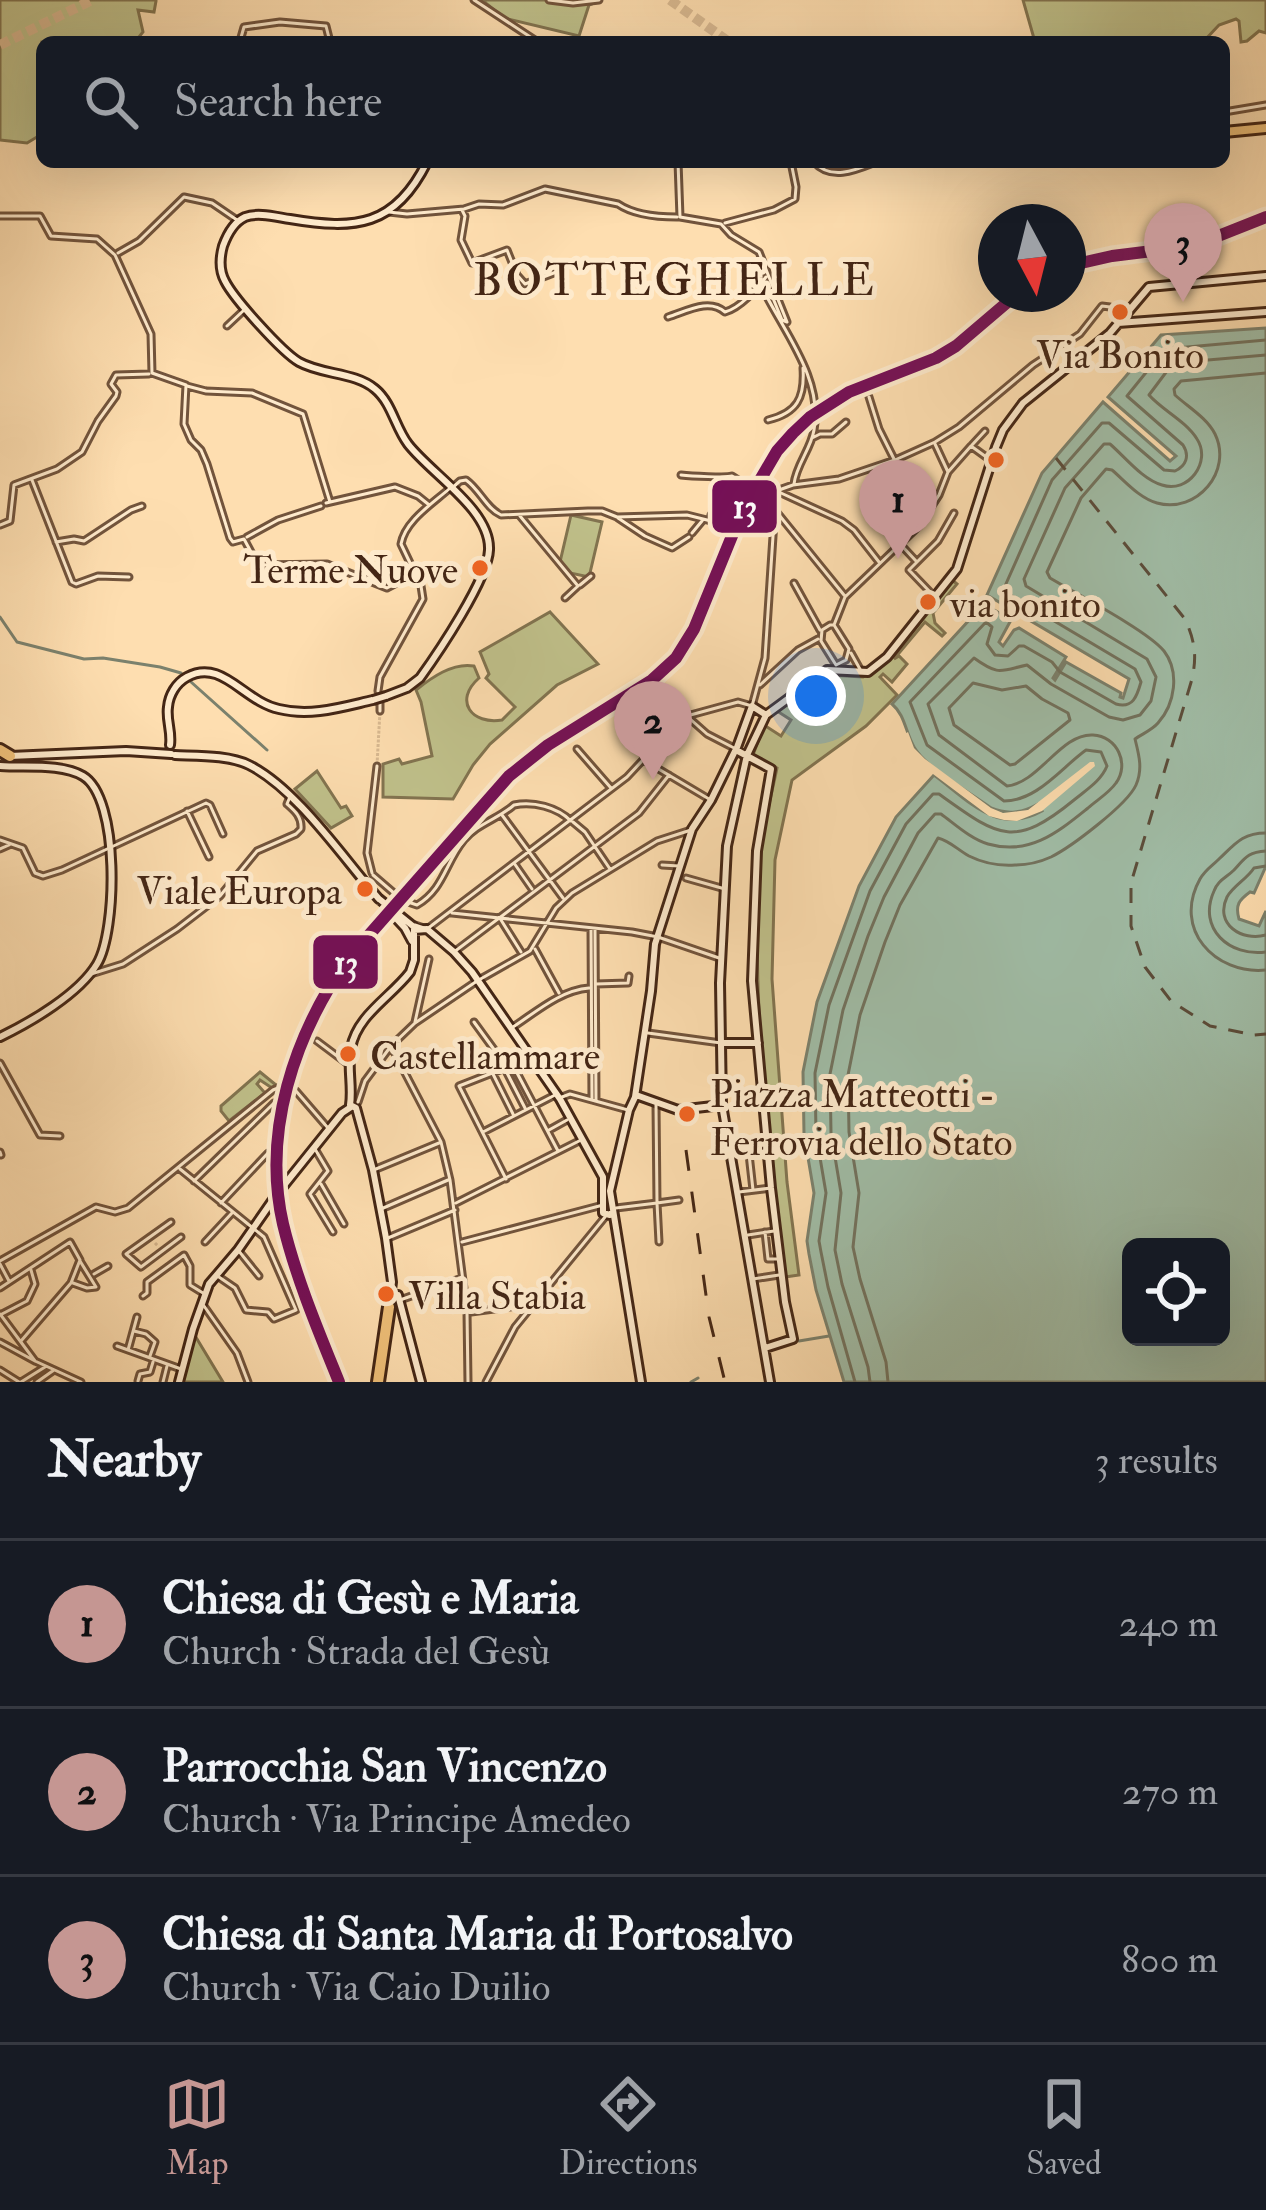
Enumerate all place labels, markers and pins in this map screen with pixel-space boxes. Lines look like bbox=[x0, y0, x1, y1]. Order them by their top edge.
pin: 3 bbox=[1144, 203, 1222, 302]
marker: Via Bonito bbox=[1109, 301, 1131, 323]
place label: Via Bonito bbox=[1036, 331, 1204, 380]
unlabelled marker bbox=[985, 449, 1007, 471]
pin: 1 bbox=[859, 460, 937, 559]
place label: Terme Nuove bbox=[243, 546, 458, 595]
marker: Terme Nuove bbox=[469, 557, 491, 579]
place label: via bonito bbox=[949, 580, 1101, 629]
marker: via bonito bbox=[917, 591, 939, 613]
pin: 2 bbox=[614, 681, 692, 780]
place label: Viale Europa bbox=[137, 867, 343, 916]
marker: Viale Europa bbox=[354, 878, 376, 900]
place label: Castellammare bbox=[370, 1032, 600, 1081]
marker: Castellammare bbox=[337, 1043, 359, 1065]
place label: Piazza Matteotti - Ferrovia dello Stato bbox=[710, 1070, 1013, 1167]
marker: Piazza Matteotti - Ferrovia dello Stato bbox=[676, 1103, 698, 1125]
place label: Villa Stabia bbox=[408, 1272, 587, 1321]
marker: Villa Stabia bbox=[375, 1283, 397, 1305]

